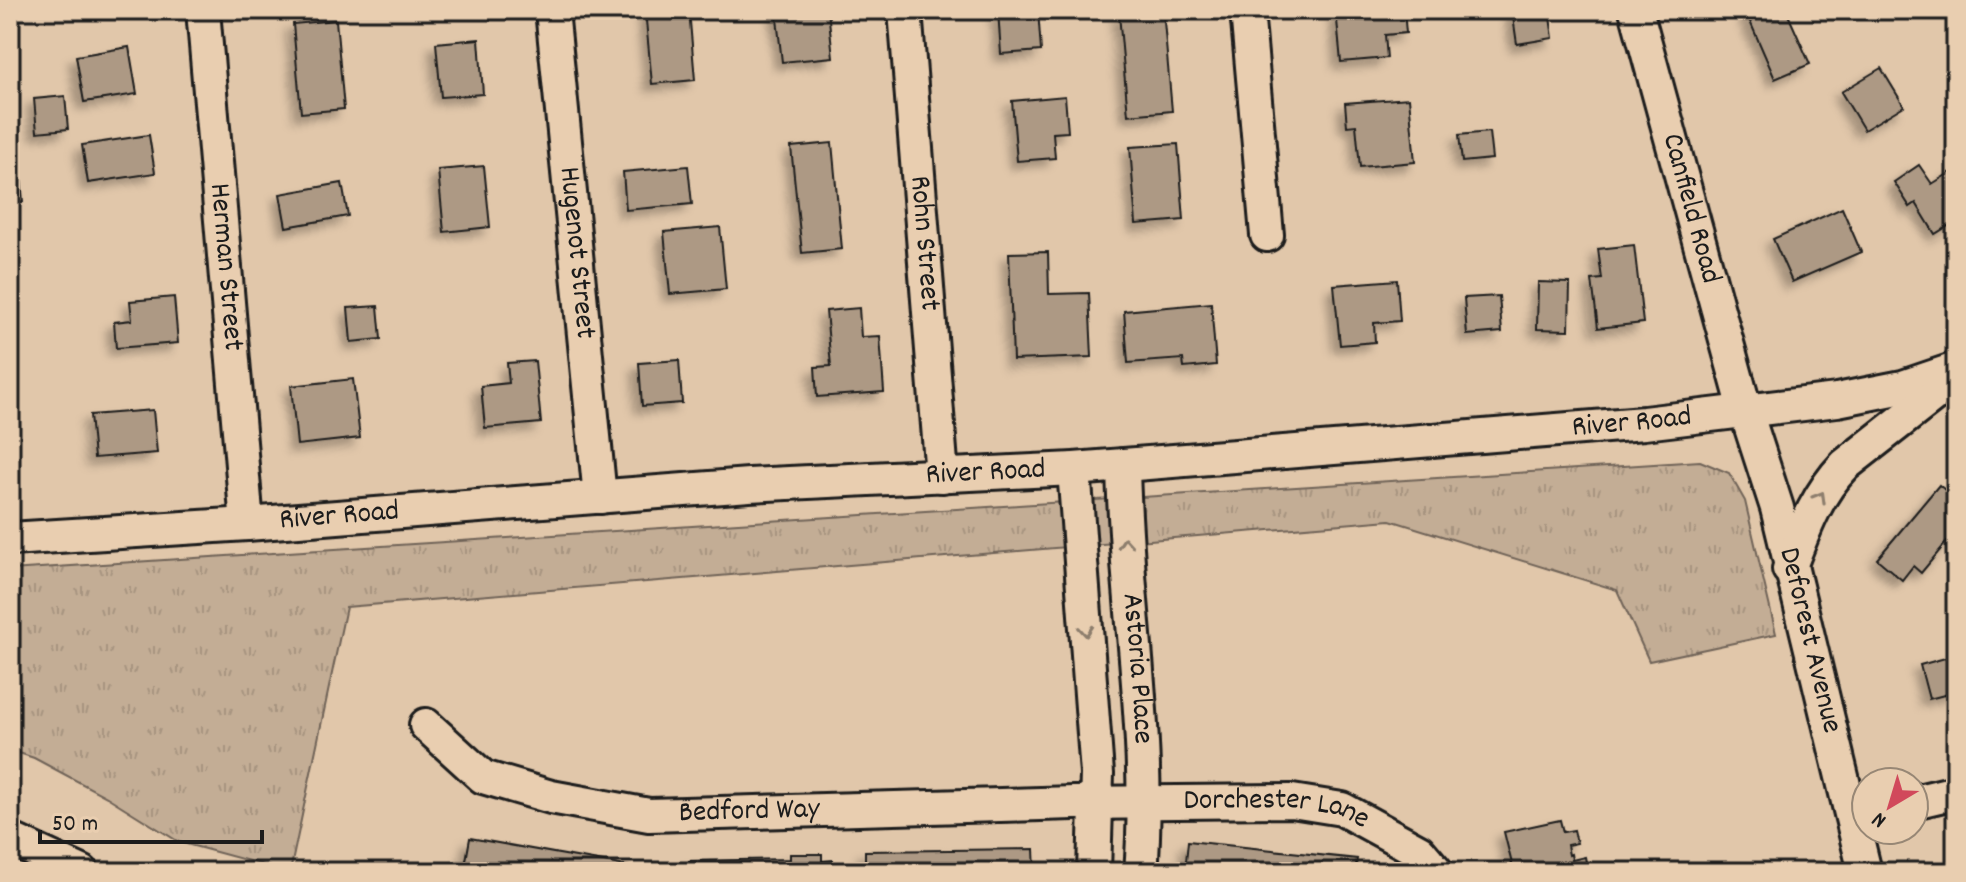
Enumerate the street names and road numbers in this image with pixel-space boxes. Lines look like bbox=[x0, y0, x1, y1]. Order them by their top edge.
street label: Canfield Road bbox=[1649, 129, 1731, 289]
street label: Hugenot Street bbox=[546, 165, 606, 341]
street label: Rohn Street bbox=[897, 174, 950, 312]
street label: Herman Street bbox=[196, 181, 254, 353]
street label: River Road bbox=[1570, 396, 1694, 450]
street label: River Road bbox=[925, 449, 1047, 498]
street label: River Road bbox=[278, 491, 401, 543]
street label: Deforest Avenue bbox=[1766, 543, 1852, 738]
street label: Astoria Place bbox=[1109, 591, 1164, 745]
street label: Dorchester Lane bbox=[1183, 779, 1377, 841]
street label: Bedford Way bbox=[678, 789, 821, 836]

